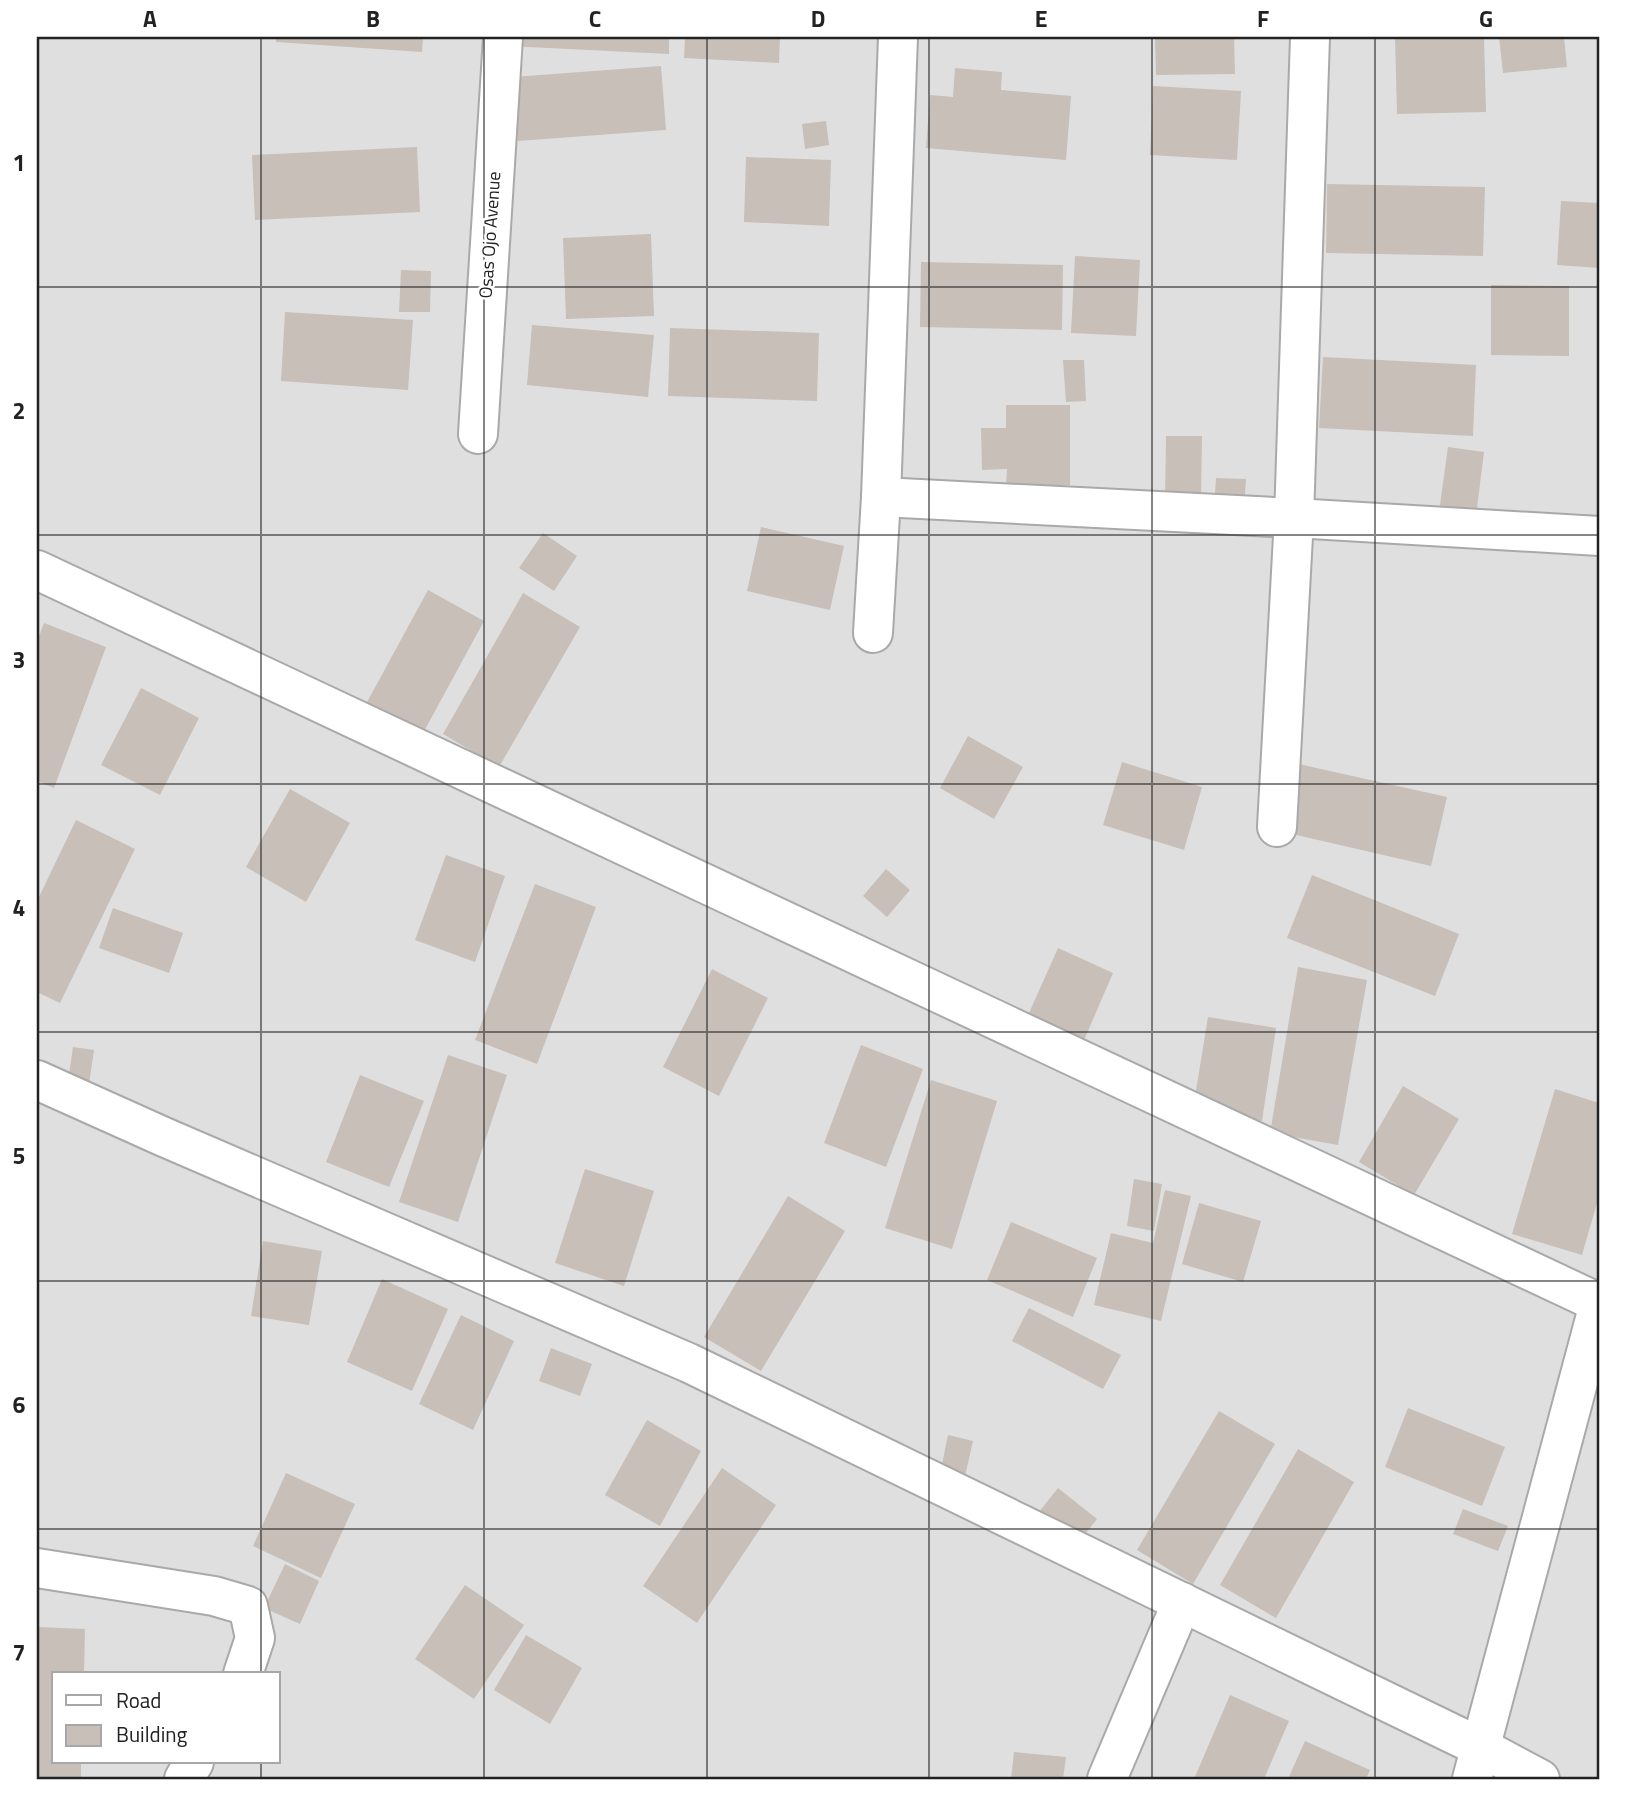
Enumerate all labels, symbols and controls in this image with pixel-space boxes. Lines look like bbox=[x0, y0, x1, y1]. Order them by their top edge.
text: A bbox=[143, 1, 157, 36]
text: B bbox=[366, 1, 380, 36]
text: C bbox=[589, 1, 601, 36]
text: D bbox=[811, 1, 825, 36]
text: E bbox=[1035, 1, 1047, 36]
text: F bbox=[1257, 1, 1269, 36]
text: G bbox=[1479, 1, 1493, 36]
text: 1 bbox=[13, 145, 25, 180]
street label: Osas Ojo Avenue bbox=[472, 171, 507, 299]
text: 2 bbox=[13, 393, 25, 428]
text: 3 bbox=[13, 642, 25, 677]
text: 4 bbox=[13, 890, 25, 925]
text: 5 bbox=[13, 1138, 25, 1173]
text: 6 bbox=[13, 1387, 26, 1422]
text: 7 bbox=[13, 1635, 25, 1670]
legend bbox=[52, 1672, 280, 1764]
text: Road bbox=[116, 1684, 161, 1716]
text: Building bbox=[116, 1718, 188, 1750]

